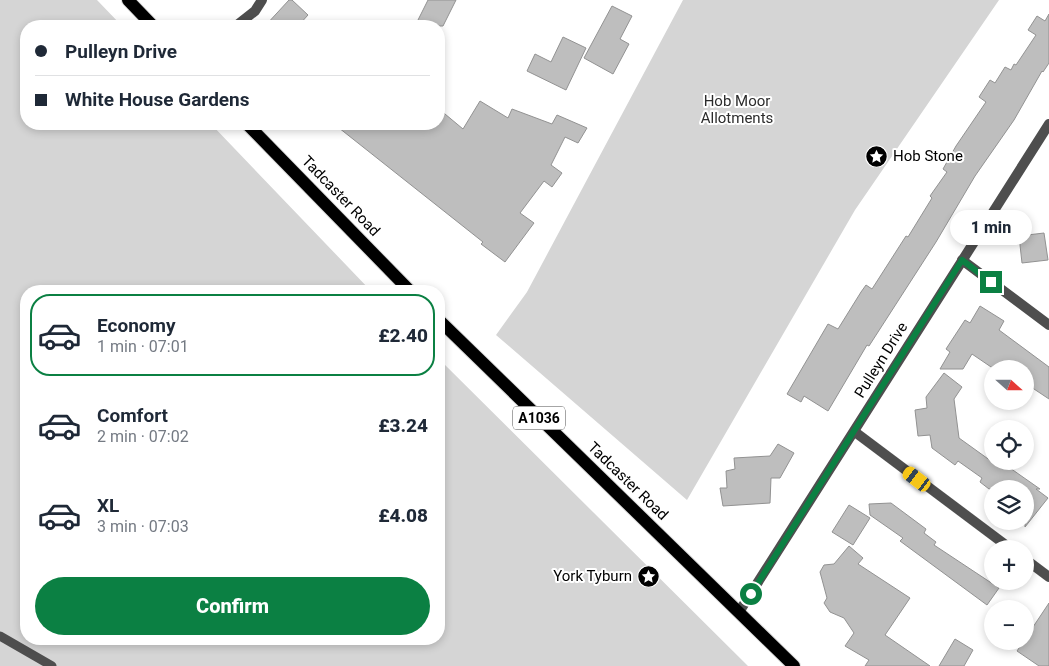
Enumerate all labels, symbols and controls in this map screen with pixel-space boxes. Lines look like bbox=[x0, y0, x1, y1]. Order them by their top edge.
text: Pulleyn Drive bbox=[65, 40, 177, 63]
text: White House Gardens bbox=[65, 88, 250, 111]
park label: Hob Moor Allotments bbox=[701, 92, 773, 127]
place icon: Hob Stone bbox=[865, 144, 889, 168]
place label: Hob Stone bbox=[893, 147, 963, 165]
street label: Tadcaster Road bbox=[298, 152, 384, 240]
callout: 1 min bbox=[950, 210, 1032, 244]
text: 1 min bbox=[971, 218, 1011, 237]
route end bbox=[980, 271, 1002, 293]
icon: car bbox=[37, 313, 82, 358]
text: Economy bbox=[97, 314, 176, 337]
street label: Pulleyn Drive bbox=[851, 319, 911, 401]
text: £2.40 bbox=[378, 324, 428, 347]
text: 1 min · 07:01 bbox=[97, 337, 189, 356]
north arrow bbox=[984, 360, 1034, 410]
map controls bbox=[984, 360, 1034, 650]
icon: car bbox=[37, 403, 82, 448]
text: Comfort bbox=[97, 404, 168, 427]
road number: A1036 bbox=[513, 406, 565, 429]
text: £3.24 bbox=[378, 414, 428, 437]
button: locate bbox=[984, 420, 1034, 470]
text: 2 min · 07:02 bbox=[97, 427, 189, 446]
street label: Tadcaster Road bbox=[584, 438, 672, 524]
car bbox=[900, 464, 933, 494]
button: layers bbox=[984, 480, 1034, 530]
icon: car bbox=[37, 493, 82, 538]
text: XL bbox=[97, 494, 119, 517]
text: £4.08 bbox=[378, 504, 428, 527]
text: 3 min · 07:03 bbox=[97, 517, 189, 536]
button: + bbox=[984, 540, 1034, 590]
place icon: York Tyburn bbox=[636, 564, 660, 588]
place label: York Tyburn bbox=[553, 567, 632, 585]
button: Confirm bbox=[35, 577, 430, 635]
route start bbox=[740, 583, 762, 605]
button: − bbox=[984, 600, 1034, 650]

